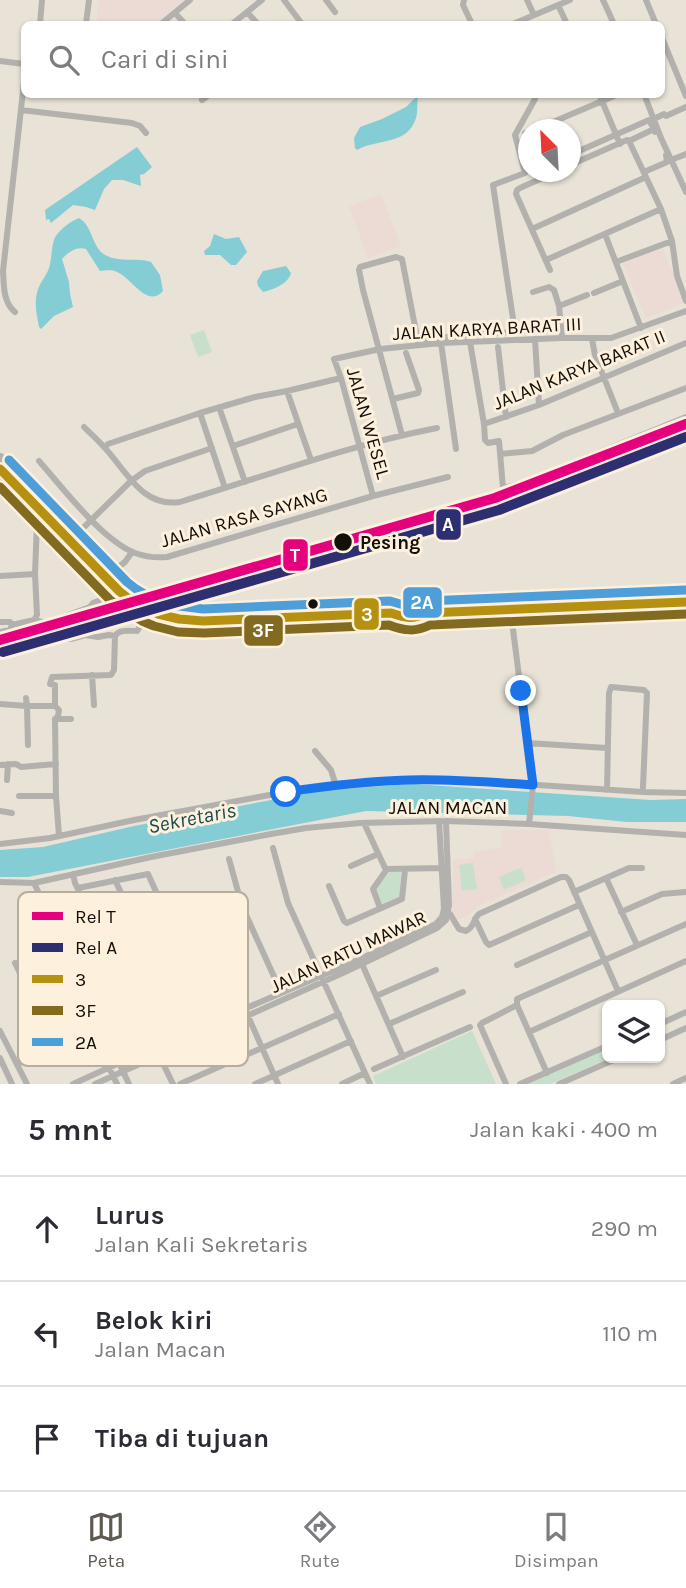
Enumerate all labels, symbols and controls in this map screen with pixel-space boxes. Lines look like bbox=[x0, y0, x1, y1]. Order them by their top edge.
search box bbox=[21, 21, 665, 98]
icon: search bbox=[45, 41, 83, 79]
text: Cari di sini bbox=[101, 44, 229, 75]
north arrow bbox=[518, 119, 581, 182]
street label: JALAN KARYA BARAT III bbox=[392, 313, 582, 345]
street label: JALAN KARYA BARAT II bbox=[490, 325, 669, 415]
street label: JALAN WESEL bbox=[342, 365, 394, 481]
street label: JALAN RASA SAYANG bbox=[158, 484, 330, 552]
line badge: A bbox=[435, 508, 462, 541]
text: A bbox=[442, 514, 454, 536]
marker: Pesing bbox=[332, 531, 354, 553]
place label: Pesing bbox=[360, 532, 420, 554]
line badge: T bbox=[282, 538, 309, 572]
text: T bbox=[290, 545, 300, 567]
line badge: 2A bbox=[402, 586, 443, 619]
text: 2A bbox=[410, 592, 434, 614]
unlabelled marker bbox=[306, 597, 320, 611]
line badge: 3 bbox=[353, 597, 380, 631]
text: 3 bbox=[361, 604, 373, 626]
line badge: 3F bbox=[243, 614, 284, 647]
text: 3F bbox=[252, 620, 274, 642]
route end bbox=[505, 675, 536, 706]
route start bbox=[270, 776, 301, 807]
street label: JALAN MACAN bbox=[389, 797, 507, 819]
water label: Sekretaris bbox=[146, 798, 238, 838]
legend bbox=[18, 892, 248, 1066]
text: Rel T bbox=[75, 906, 116, 928]
street label: JALAN RATU MAWAR bbox=[267, 906, 430, 998]
text: Rel A bbox=[75, 937, 117, 959]
text: 3 bbox=[75, 969, 86, 991]
text: 3F bbox=[75, 1000, 96, 1022]
map controls bbox=[602, 1000, 665, 1063]
button: layers bbox=[602, 1000, 665, 1063]
text: 2A bbox=[75, 1032, 97, 1054]
text: 5 mnt bbox=[28, 1112, 112, 1148]
text: Jalan kaki · 400 m bbox=[470, 1116, 658, 1143]
text: Lurus bbox=[95, 1200, 164, 1231]
icon: ahead bbox=[28, 1210, 66, 1248]
text: 290 m bbox=[591, 1215, 658, 1242]
text: Jalan Kali Sekretaris bbox=[95, 1231, 308, 1258]
text: Belok kiri bbox=[95, 1305, 213, 1336]
icon: left bbox=[28, 1315, 66, 1353]
text: 110 m bbox=[602, 1320, 658, 1347]
text: Jalan Macan bbox=[95, 1336, 226, 1363]
icon: arrive bbox=[28, 1420, 66, 1458]
text: Tiba di tujuan bbox=[95, 1423, 269, 1454]
tab: Peta bbox=[87, 1508, 125, 1572]
tab: Rute bbox=[300, 1508, 340, 1572]
tab: Disimpan bbox=[514, 1508, 599, 1572]

